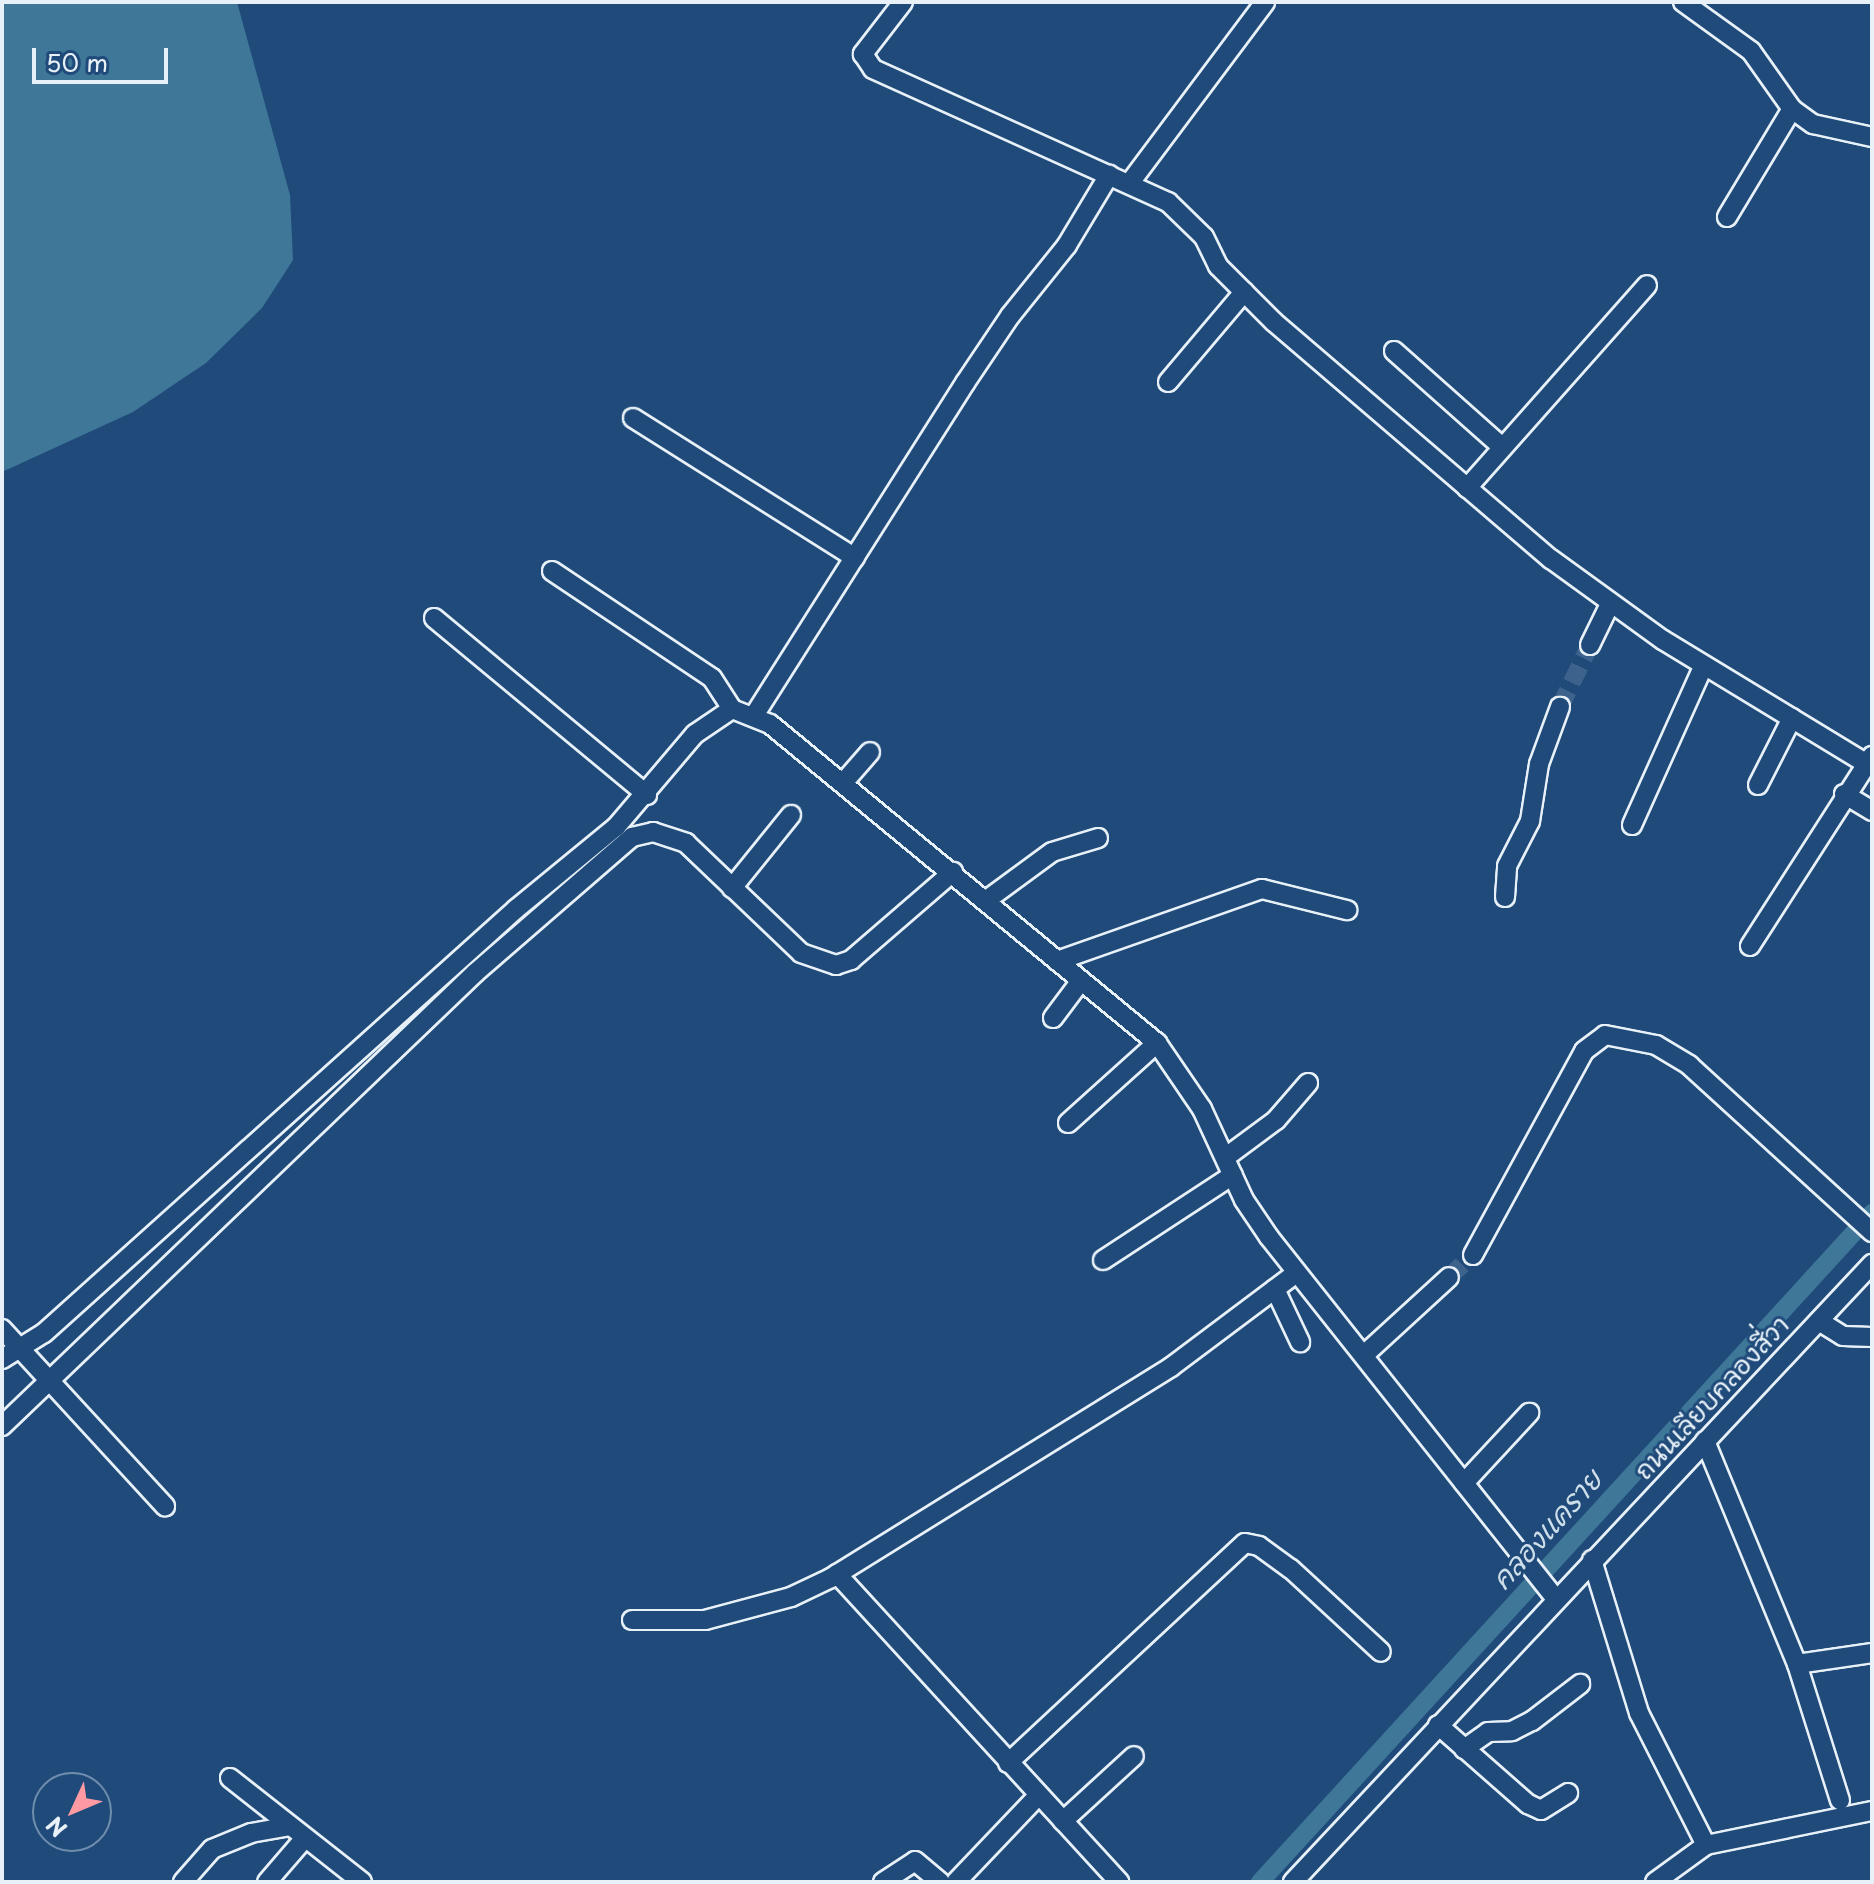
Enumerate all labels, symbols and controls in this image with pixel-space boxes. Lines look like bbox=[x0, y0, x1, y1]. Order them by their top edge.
scale bar bbox=[36, 32, 172, 82]
text: 50 m bbox=[46, 44, 108, 80]
street label: ถนนเลียบคลองสี่วา bbox=[1627, 1309, 1795, 1485]
water label: คลองเเคราย bbox=[1484, 1463, 1608, 1595]
north arrow bbox=[32, 1772, 112, 1852]
text: N bbox=[38, 1810, 74, 1845]

